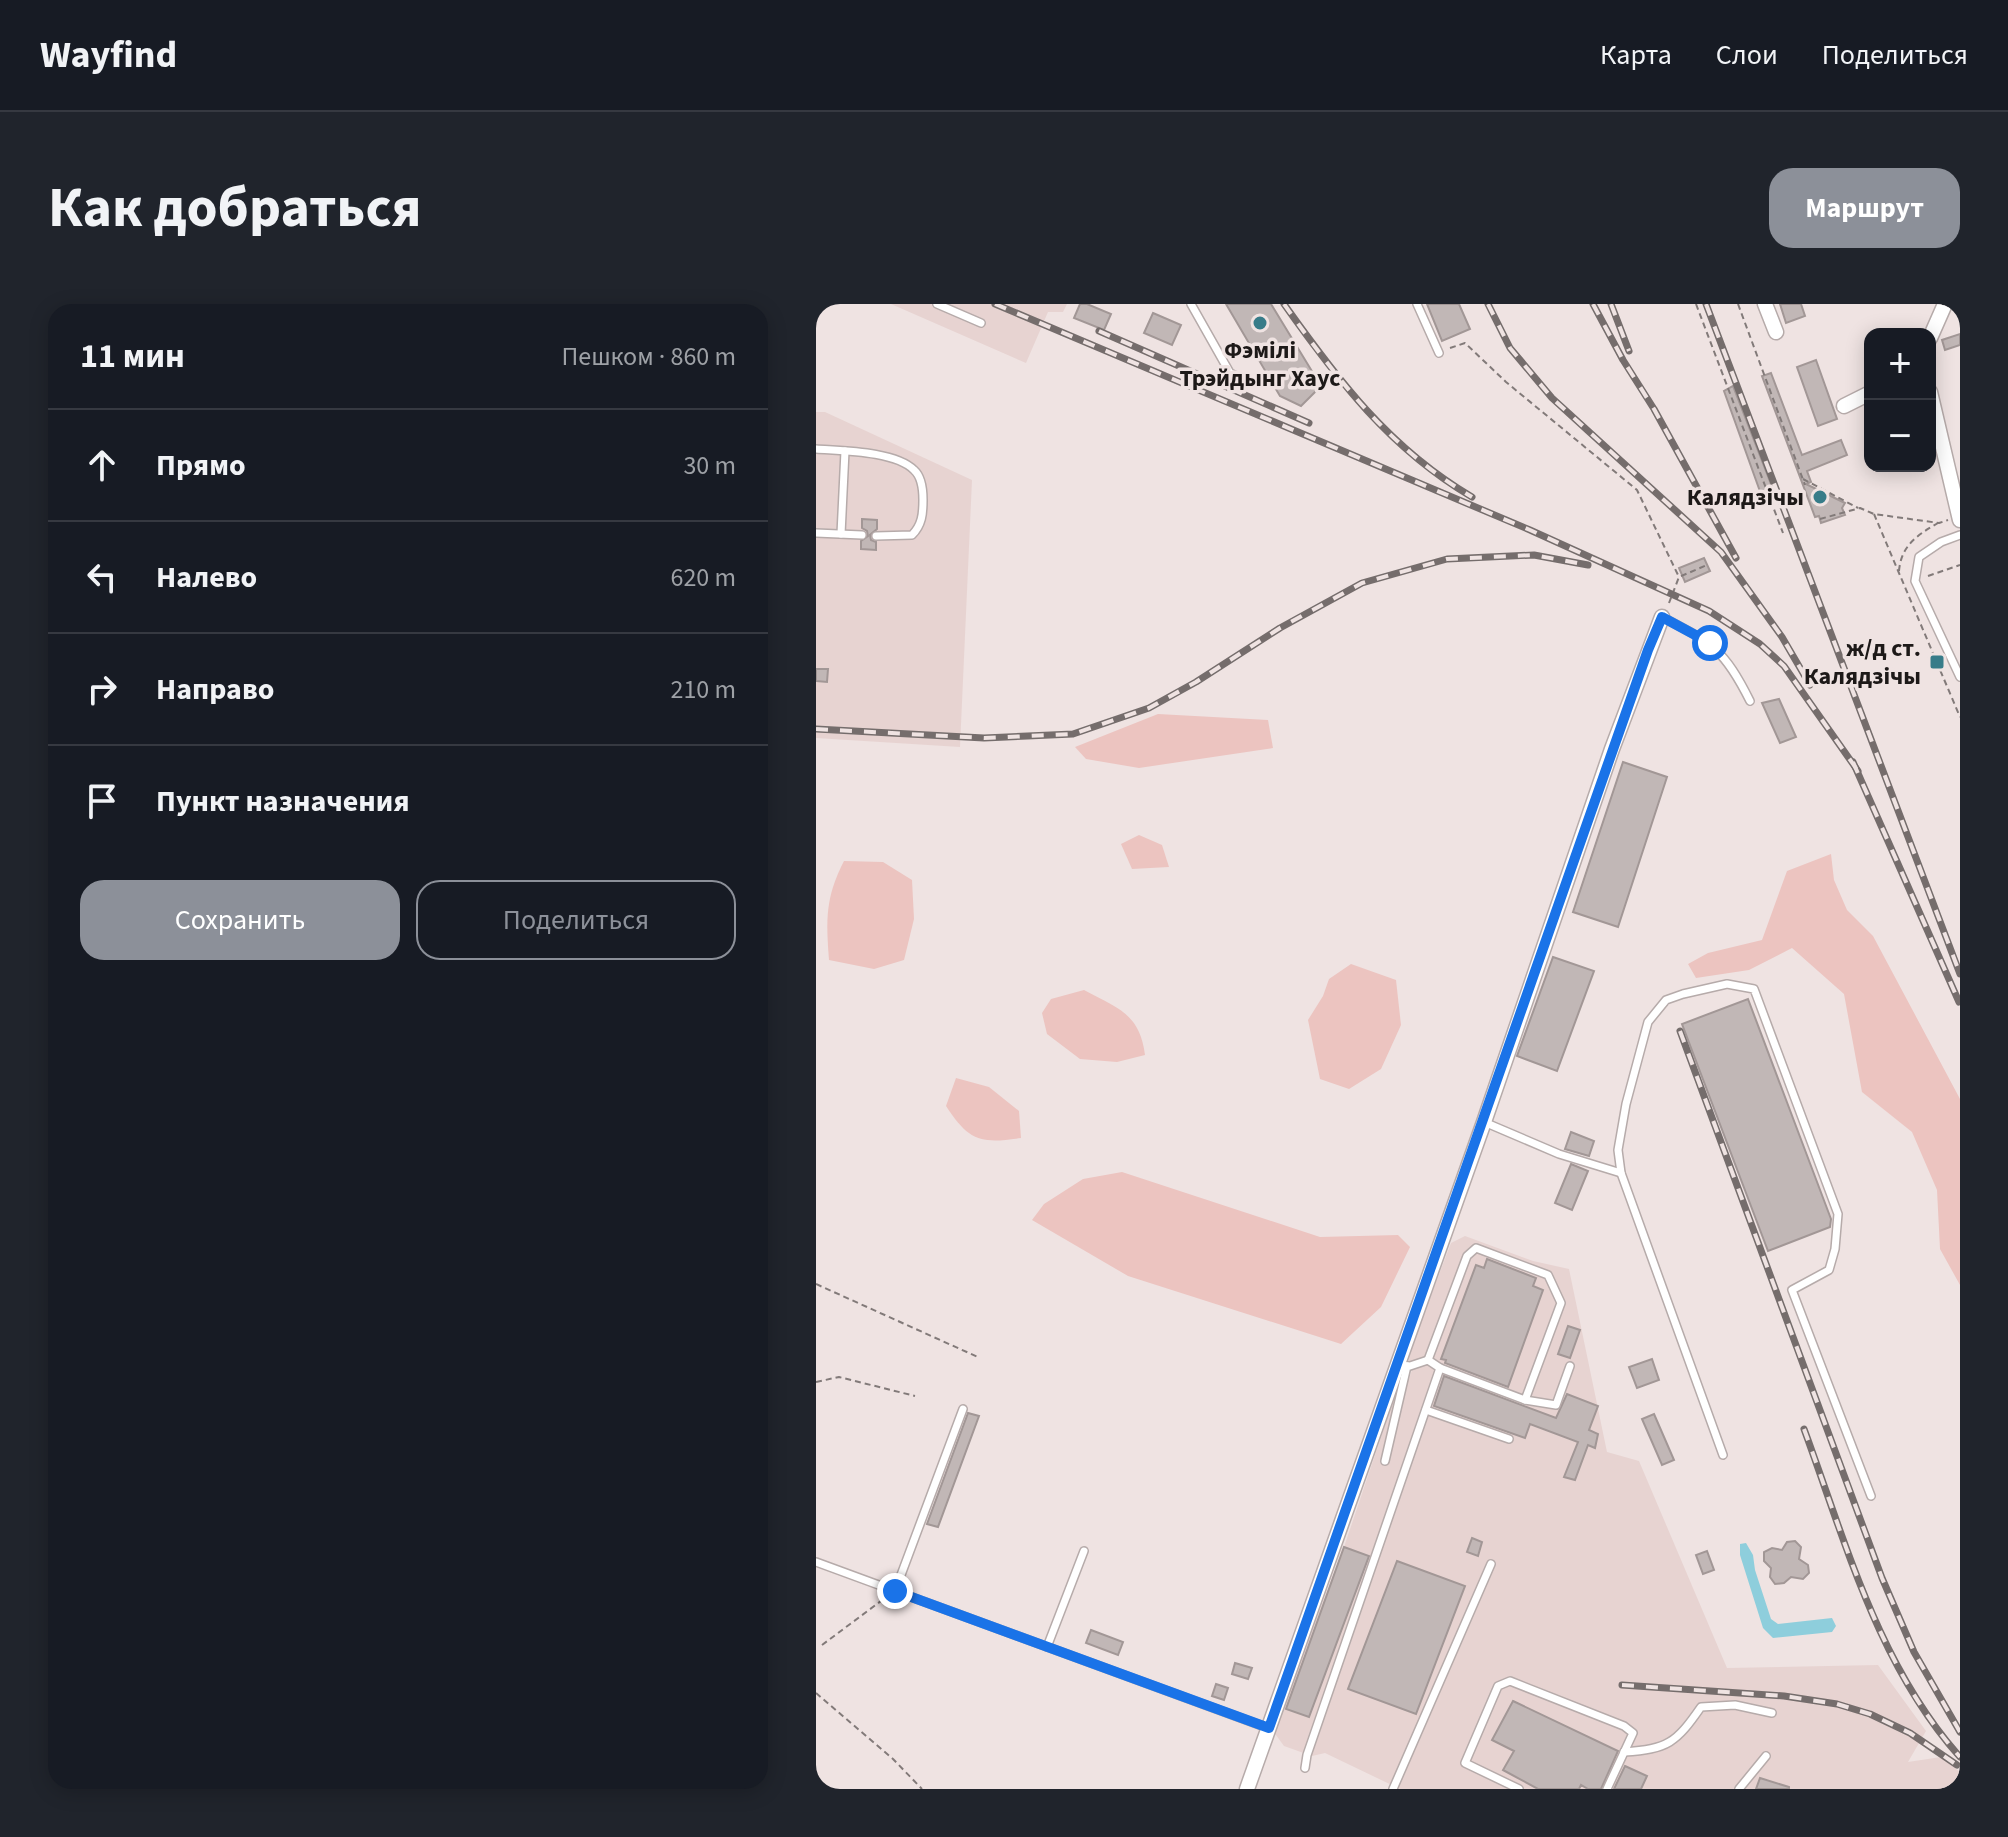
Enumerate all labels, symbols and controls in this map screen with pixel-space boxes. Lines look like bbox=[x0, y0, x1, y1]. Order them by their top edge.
text: Wayfind bbox=[40, 28, 177, 82]
text: Карта bbox=[1600, 35, 1672, 75]
text: Слои bbox=[1716, 35, 1778, 75]
text: Поделиться bbox=[1822, 35, 1968, 75]
button: Маршрут bbox=[1769, 168, 1960, 248]
text: Как добраться bbox=[48, 169, 422, 248]
marker: Фэмілі Трэйдынг Хаус bbox=[1251, 314, 1269, 332]
map controls bbox=[1864, 328, 1936, 472]
button: + bbox=[1864, 328, 1936, 400]
text: 11 мин bbox=[80, 332, 185, 381]
place label: Фэмілі Трэйдынг Хаус bbox=[1179, 333, 1341, 396]
text: Пешком · 860 m bbox=[561, 338, 736, 375]
button: − bbox=[1864, 400, 1936, 472]
icon: ahead bbox=[80, 443, 124, 487]
text: Прямо bbox=[156, 444, 246, 487]
text: 30 m bbox=[683, 447, 736, 484]
place label: Калядзічы bbox=[1687, 480, 1804, 515]
marker: Калядзічы bbox=[1811, 488, 1829, 506]
icon: left bbox=[80, 555, 124, 599]
text: Налево bbox=[156, 556, 257, 599]
text: 620 m bbox=[670, 559, 736, 596]
route start bbox=[1692, 625, 1728, 661]
place label: ж/д ст. Калядзічы bbox=[1804, 631, 1921, 694]
marker: ж/д ст. Калядзічы bbox=[1928, 653, 1946, 671]
icon: right bbox=[80, 667, 124, 711]
text: Направо bbox=[156, 668, 274, 711]
text: 210 m bbox=[670, 671, 736, 708]
icon: arrive bbox=[80, 779, 124, 823]
text: Пункт назначения bbox=[156, 780, 410, 823]
button: Сохранить bbox=[80, 880, 400, 960]
button: Поделиться bbox=[416, 880, 736, 960]
route end bbox=[877, 1573, 913, 1609]

